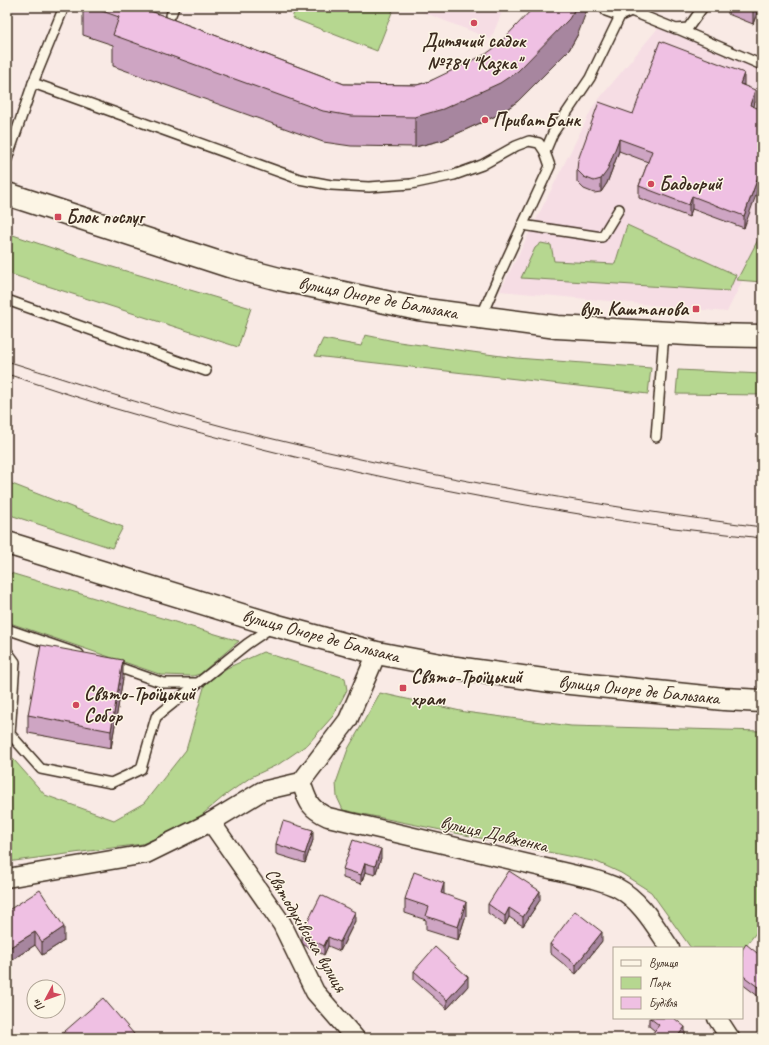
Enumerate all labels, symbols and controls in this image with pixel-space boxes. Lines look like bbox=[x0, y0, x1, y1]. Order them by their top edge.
marker: Дитячий садок №784 "Казка" bbox=[469, 18, 479, 28]
place label: Дитячий садок №784 "Казка" bbox=[422, 29, 527, 76]
place label: ПриватБанк bbox=[493, 108, 582, 132]
marker: ПриватБанк bbox=[480, 115, 490, 125]
place label: Бадьорий bbox=[659, 172, 724, 196]
marker: Бадьорий bbox=[646, 179, 656, 189]
place label: Блок послуг bbox=[66, 205, 146, 229]
marker: Блок послуг bbox=[53, 212, 63, 222]
street label: вулиця Оноре де Бальзака bbox=[296, 271, 462, 326]
place label: вул. Каштанова bbox=[579, 297, 690, 321]
marker: вул. Каштанова bbox=[691, 304, 701, 314]
street label: вулиця Оноре де Бальзака bbox=[240, 603, 404, 669]
place label: Свято-Троїцький храм bbox=[411, 665, 524, 711]
street label: вулиця Оноре де Бальзака bbox=[557, 670, 723, 711]
place label: Свято-Троїцький Собор bbox=[84, 682, 197, 728]
marker: Свято-Троїцький храм bbox=[398, 683, 408, 693]
marker: Свято-Троїцький Собор bbox=[71, 700, 81, 710]
street label: вулиця Довженка bbox=[438, 810, 552, 859]
street label: Святодухівська вулиця bbox=[260, 864, 353, 997]
legend bbox=[613, 947, 743, 1019]
text: Вулиця bbox=[649, 955, 678, 971]
text: Парк bbox=[649, 975, 672, 991]
north arrow bbox=[26, 979, 66, 1019]
text: Будівля bbox=[649, 995, 678, 1011]
text: Пн bbox=[29, 996, 48, 1014]

